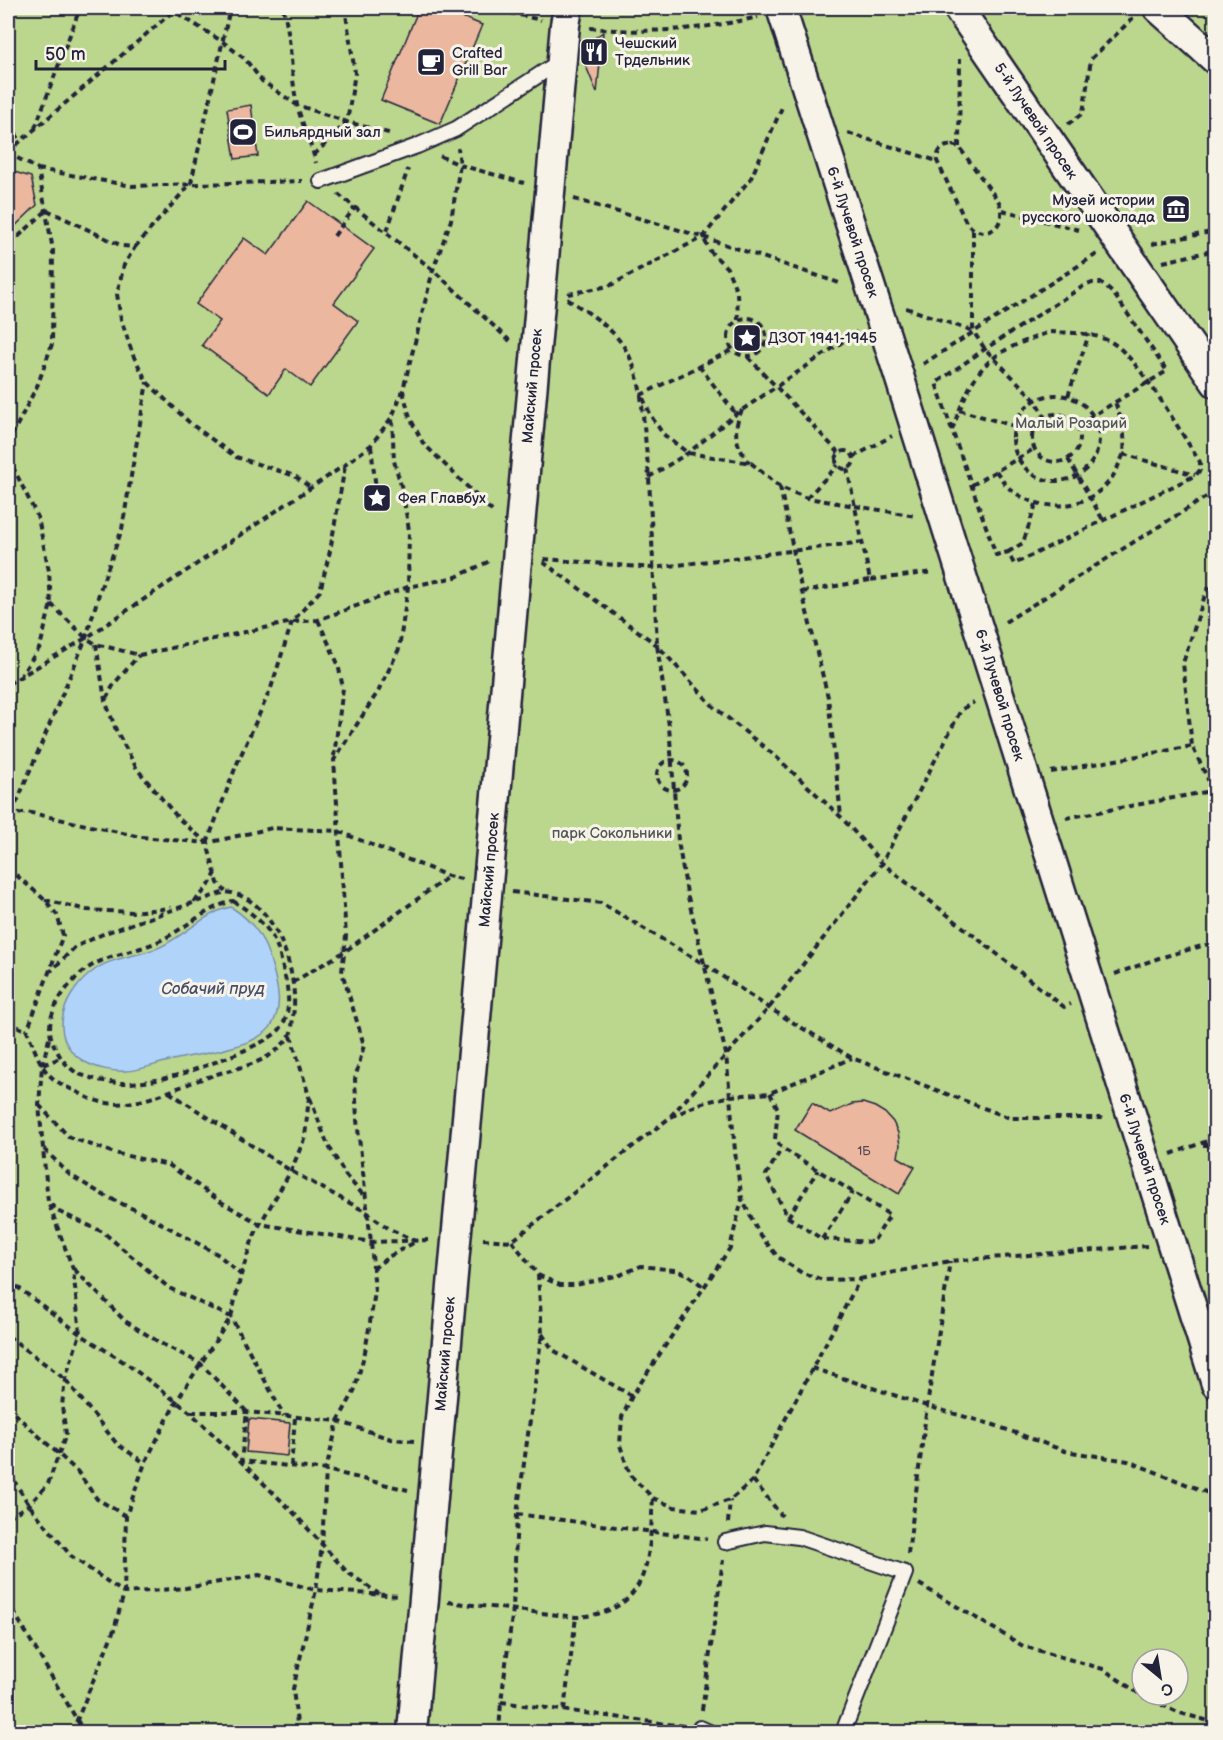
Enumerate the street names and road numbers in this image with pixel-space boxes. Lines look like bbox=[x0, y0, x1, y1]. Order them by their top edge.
street label: 5-й Лучевой просек bbox=[990, 59, 1082, 183]
street label: 6-й Лучевой просек bbox=[822, 164, 883, 300]
street label: Майский просек bbox=[518, 328, 547, 444]
street label: 6-й Лучевой просек bbox=[970, 627, 1029, 763]
street label: Майский просек bbox=[475, 812, 504, 928]
street label: 6-й Лучевой просек bbox=[1114, 1091, 1175, 1227]
street label: Майский просек bbox=[431, 1296, 460, 1412]

